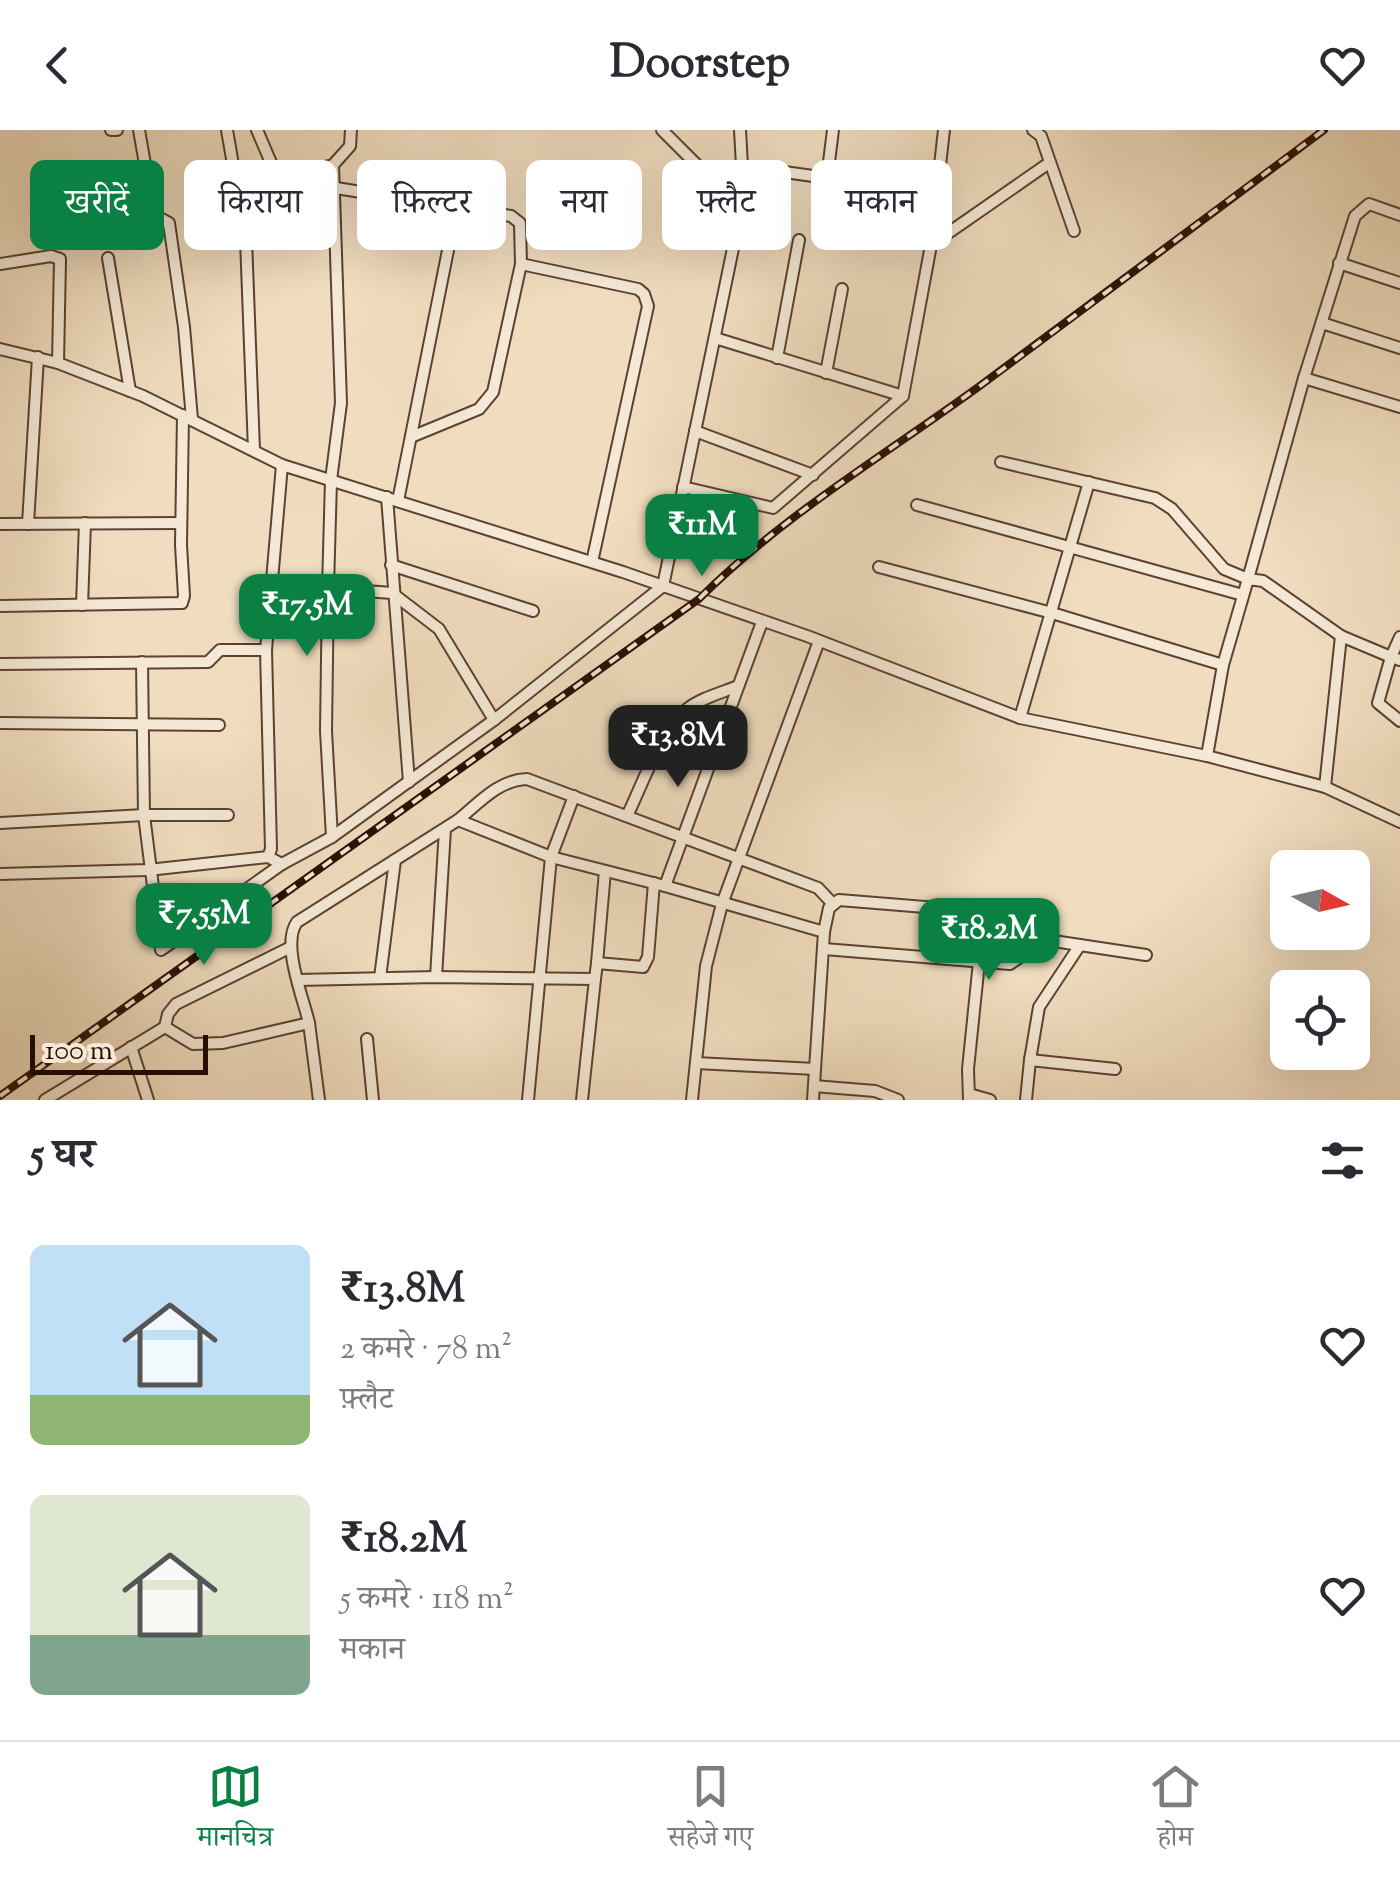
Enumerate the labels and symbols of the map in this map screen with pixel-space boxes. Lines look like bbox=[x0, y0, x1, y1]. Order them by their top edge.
pin: ₹11M bbox=[643, 494, 761, 579]
pin: ₹17.5M bbox=[226, 574, 388, 659]
pin: ₹13.8M bbox=[597, 705, 759, 790]
north arrow bbox=[1270, 850, 1370, 950]
pin: ₹7.55M bbox=[123, 883, 285, 968]
pin: ₹18.2M bbox=[908, 898, 1070, 983]
scale bar bbox=[30, 1030, 208, 1074]

